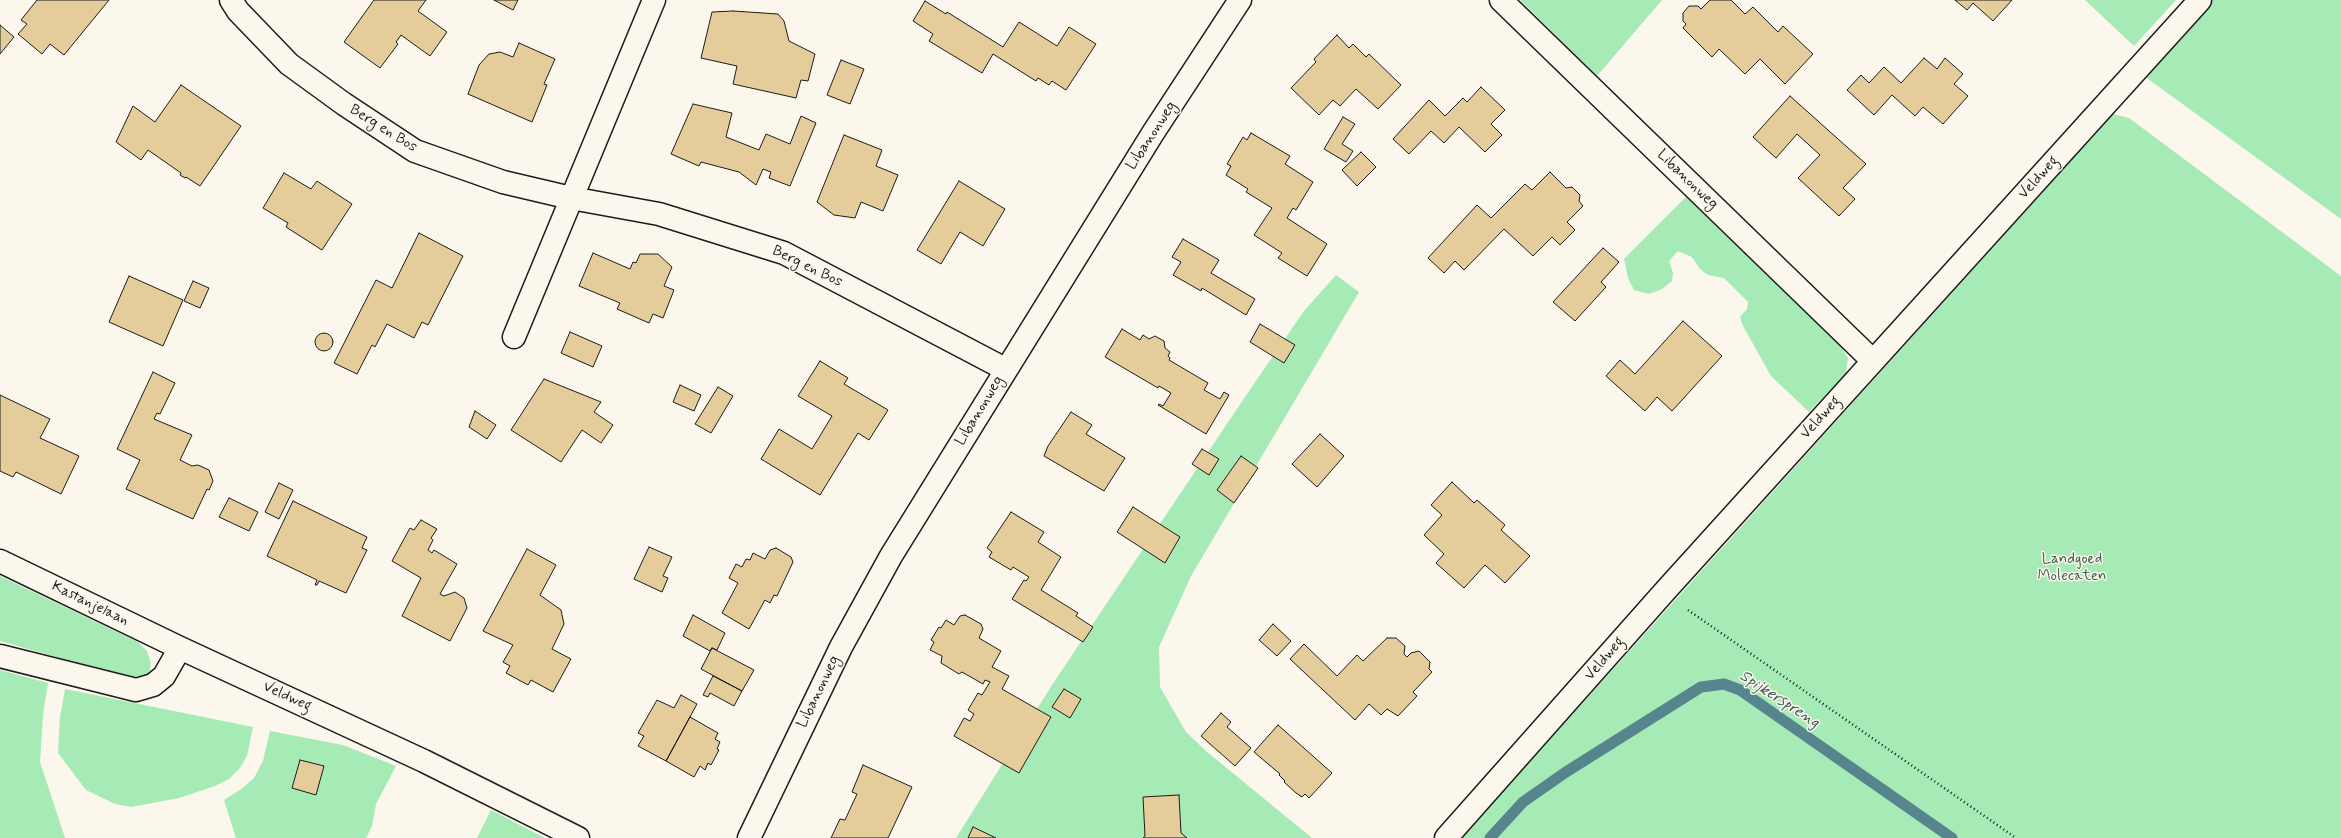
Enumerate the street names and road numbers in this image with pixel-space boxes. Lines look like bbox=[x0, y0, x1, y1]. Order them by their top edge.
street label: Libanonweg bbox=[1123, 98, 1181, 174]
street label: Berg en Bos bbox=[346, 101, 420, 157]
street label: Libanonweg bbox=[1653, 146, 1721, 214]
street label: Veldweg bbox=[2015, 153, 2063, 203]
street label: Berg en Bos bbox=[769, 242, 845, 292]
street label: Libanonweg bbox=[952, 373, 1008, 449]
street label: Veldweg bbox=[1797, 393, 1845, 443]
street label: Kastanjelaan bbox=[49, 578, 131, 630]
street label: Veldweg bbox=[1581, 634, 1629, 684]
street label: Libanonweg bbox=[794, 653, 844, 731]
street label: Veldweg bbox=[260, 678, 314, 716]

